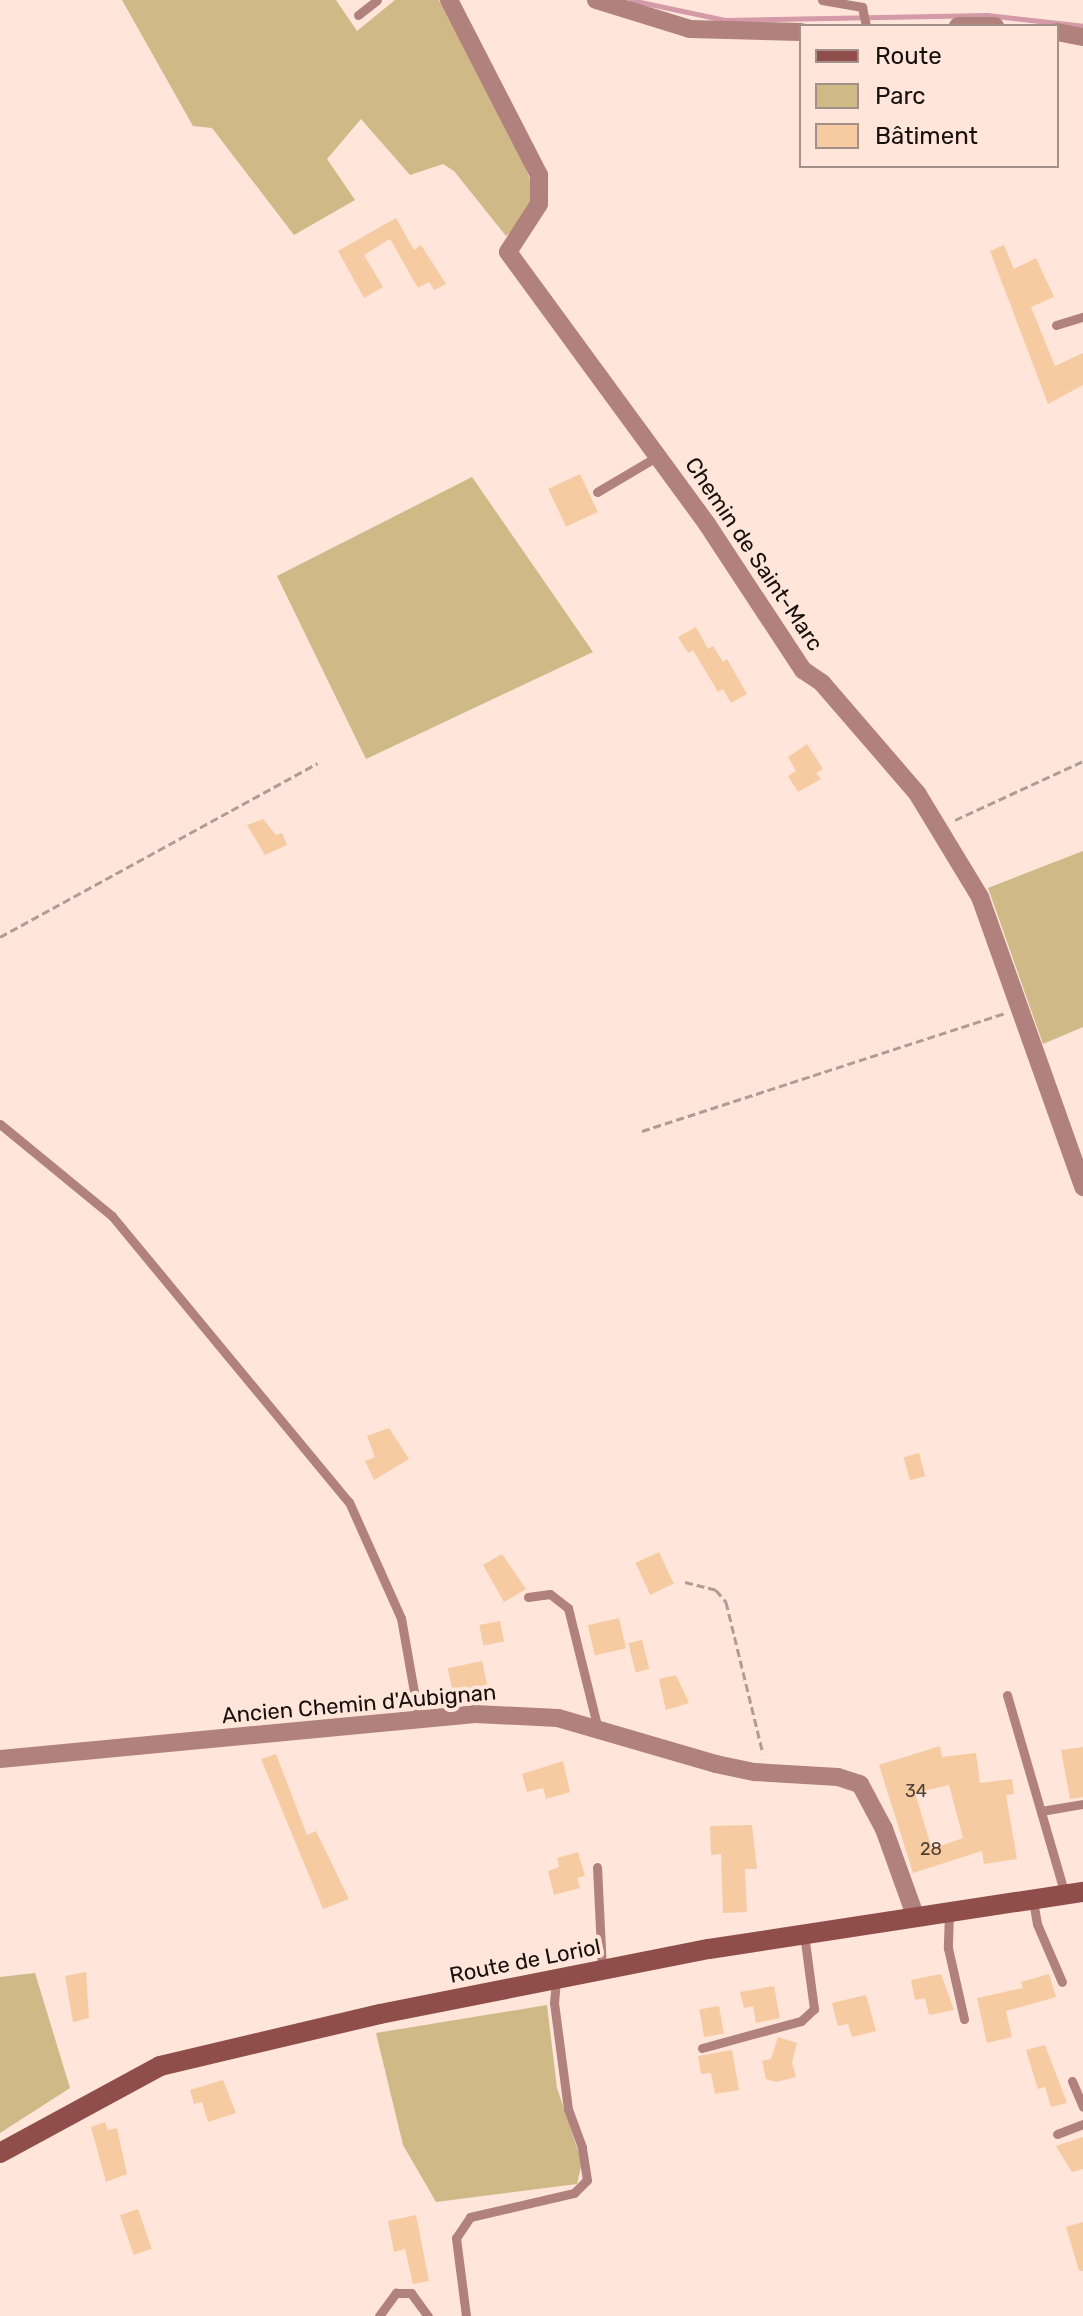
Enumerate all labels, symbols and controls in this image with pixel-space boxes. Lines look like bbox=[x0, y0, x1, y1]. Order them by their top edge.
legend bbox=[799, 24, 1059, 168]
text: Route bbox=[875, 42, 942, 70]
text: Parc bbox=[875, 82, 926, 110]
text: Bâtiment bbox=[875, 122, 978, 150]
street label: Chemin de Saint-Marc bbox=[679, 452, 829, 656]
street label: Ancien Chemin d'Aubignan bbox=[221, 1679, 497, 1729]
house number: 34 bbox=[905, 1780, 927, 1802]
house number: 28 bbox=[920, 1838, 942, 1860]
street label: Route de Loriol bbox=[447, 1933, 603, 1989]

